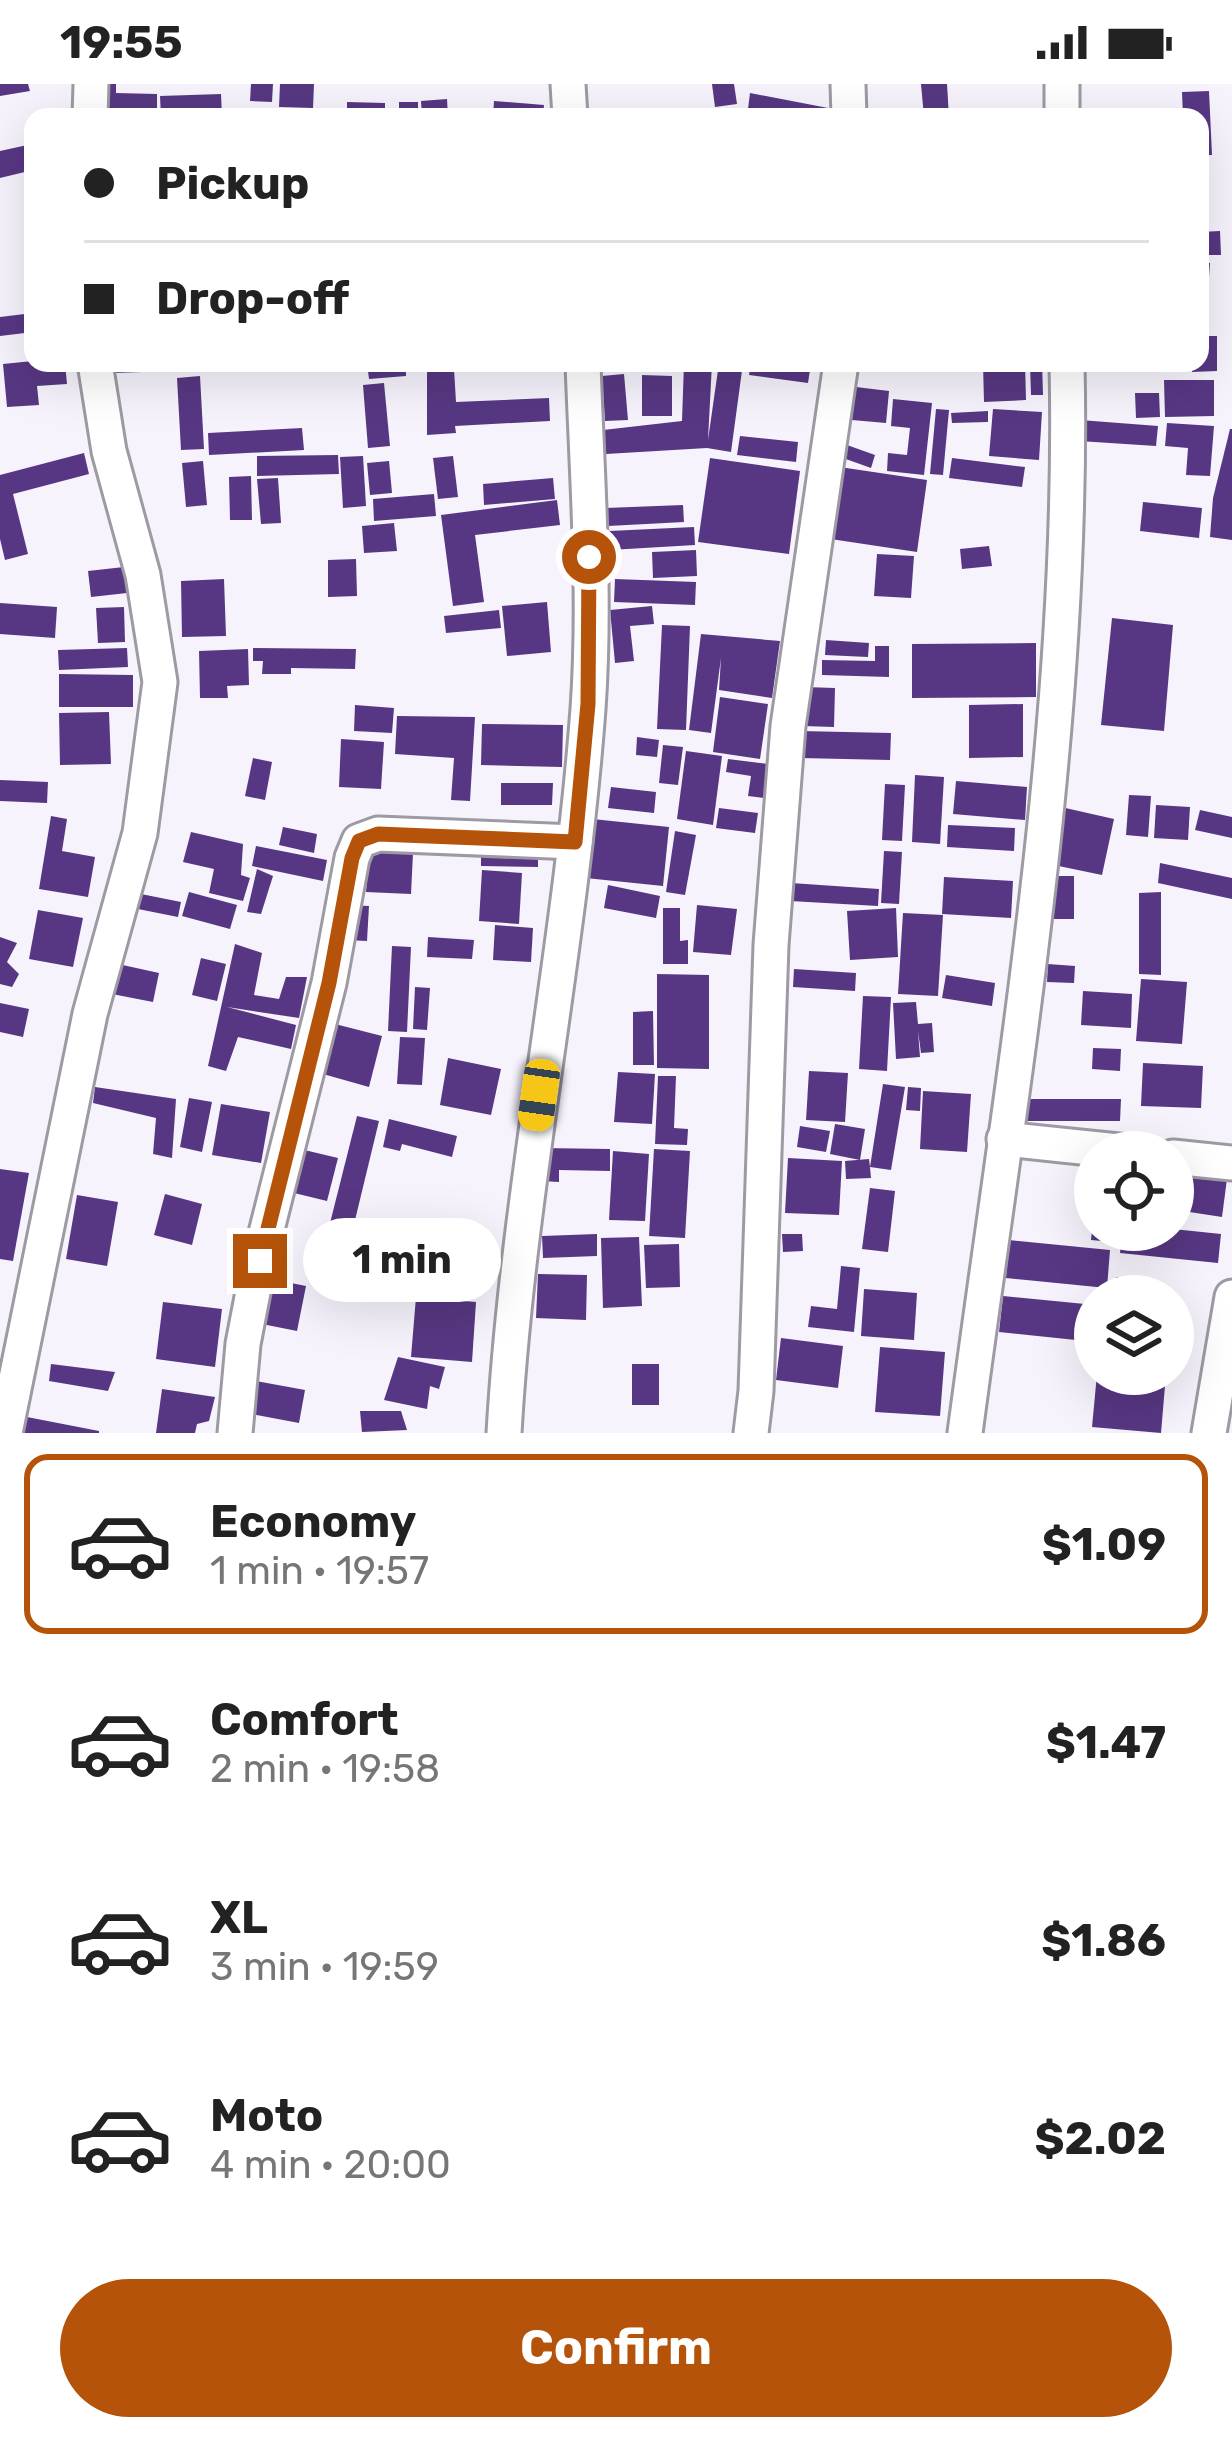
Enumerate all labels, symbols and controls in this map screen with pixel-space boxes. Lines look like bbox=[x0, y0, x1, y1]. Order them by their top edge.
text: 19:55 bbox=[60, 16, 183, 69]
text: Pickup bbox=[156, 157, 309, 210]
text: Drop-off bbox=[156, 272, 349, 325]
route start bbox=[562, 530, 616, 584]
car bbox=[516, 1057, 562, 1133]
map controls bbox=[1074, 1131, 1194, 1395]
button: locate bbox=[1074, 1131, 1194, 1251]
callout: 1 min bbox=[302, 1219, 500, 1303]
route end bbox=[233, 1234, 287, 1288]
text: 1 min bbox=[352, 1237, 452, 1283]
button: layers bbox=[1074, 1275, 1194, 1395]
icon: car bbox=[66, 1490, 174, 1598]
text: Economy bbox=[210, 1495, 416, 1548]
text: $1.09 bbox=[1042, 1518, 1166, 1571]
text: 1 min · 19:57 bbox=[210, 1548, 429, 1594]
icon: car bbox=[66, 1688, 174, 1796]
text: Comfort bbox=[210, 1693, 399, 1746]
text: $1.47 bbox=[1046, 1716, 1166, 1769]
text: 2 min · 19:58 bbox=[210, 1746, 440, 1792]
icon: car bbox=[66, 1886, 174, 1994]
text: XL bbox=[210, 1891, 268, 1944]
text: $1.86 bbox=[1041, 1914, 1166, 1967]
text: 3 min · 19:59 bbox=[210, 1944, 439, 1990]
icon: car bbox=[66, 2084, 174, 2192]
text: Moto bbox=[210, 2089, 323, 2142]
text: $2.02 bbox=[1034, 2112, 1166, 2165]
text: 4 min · 20:00 bbox=[210, 2142, 451, 2188]
button: Confirm bbox=[60, 2279, 1172, 2417]

